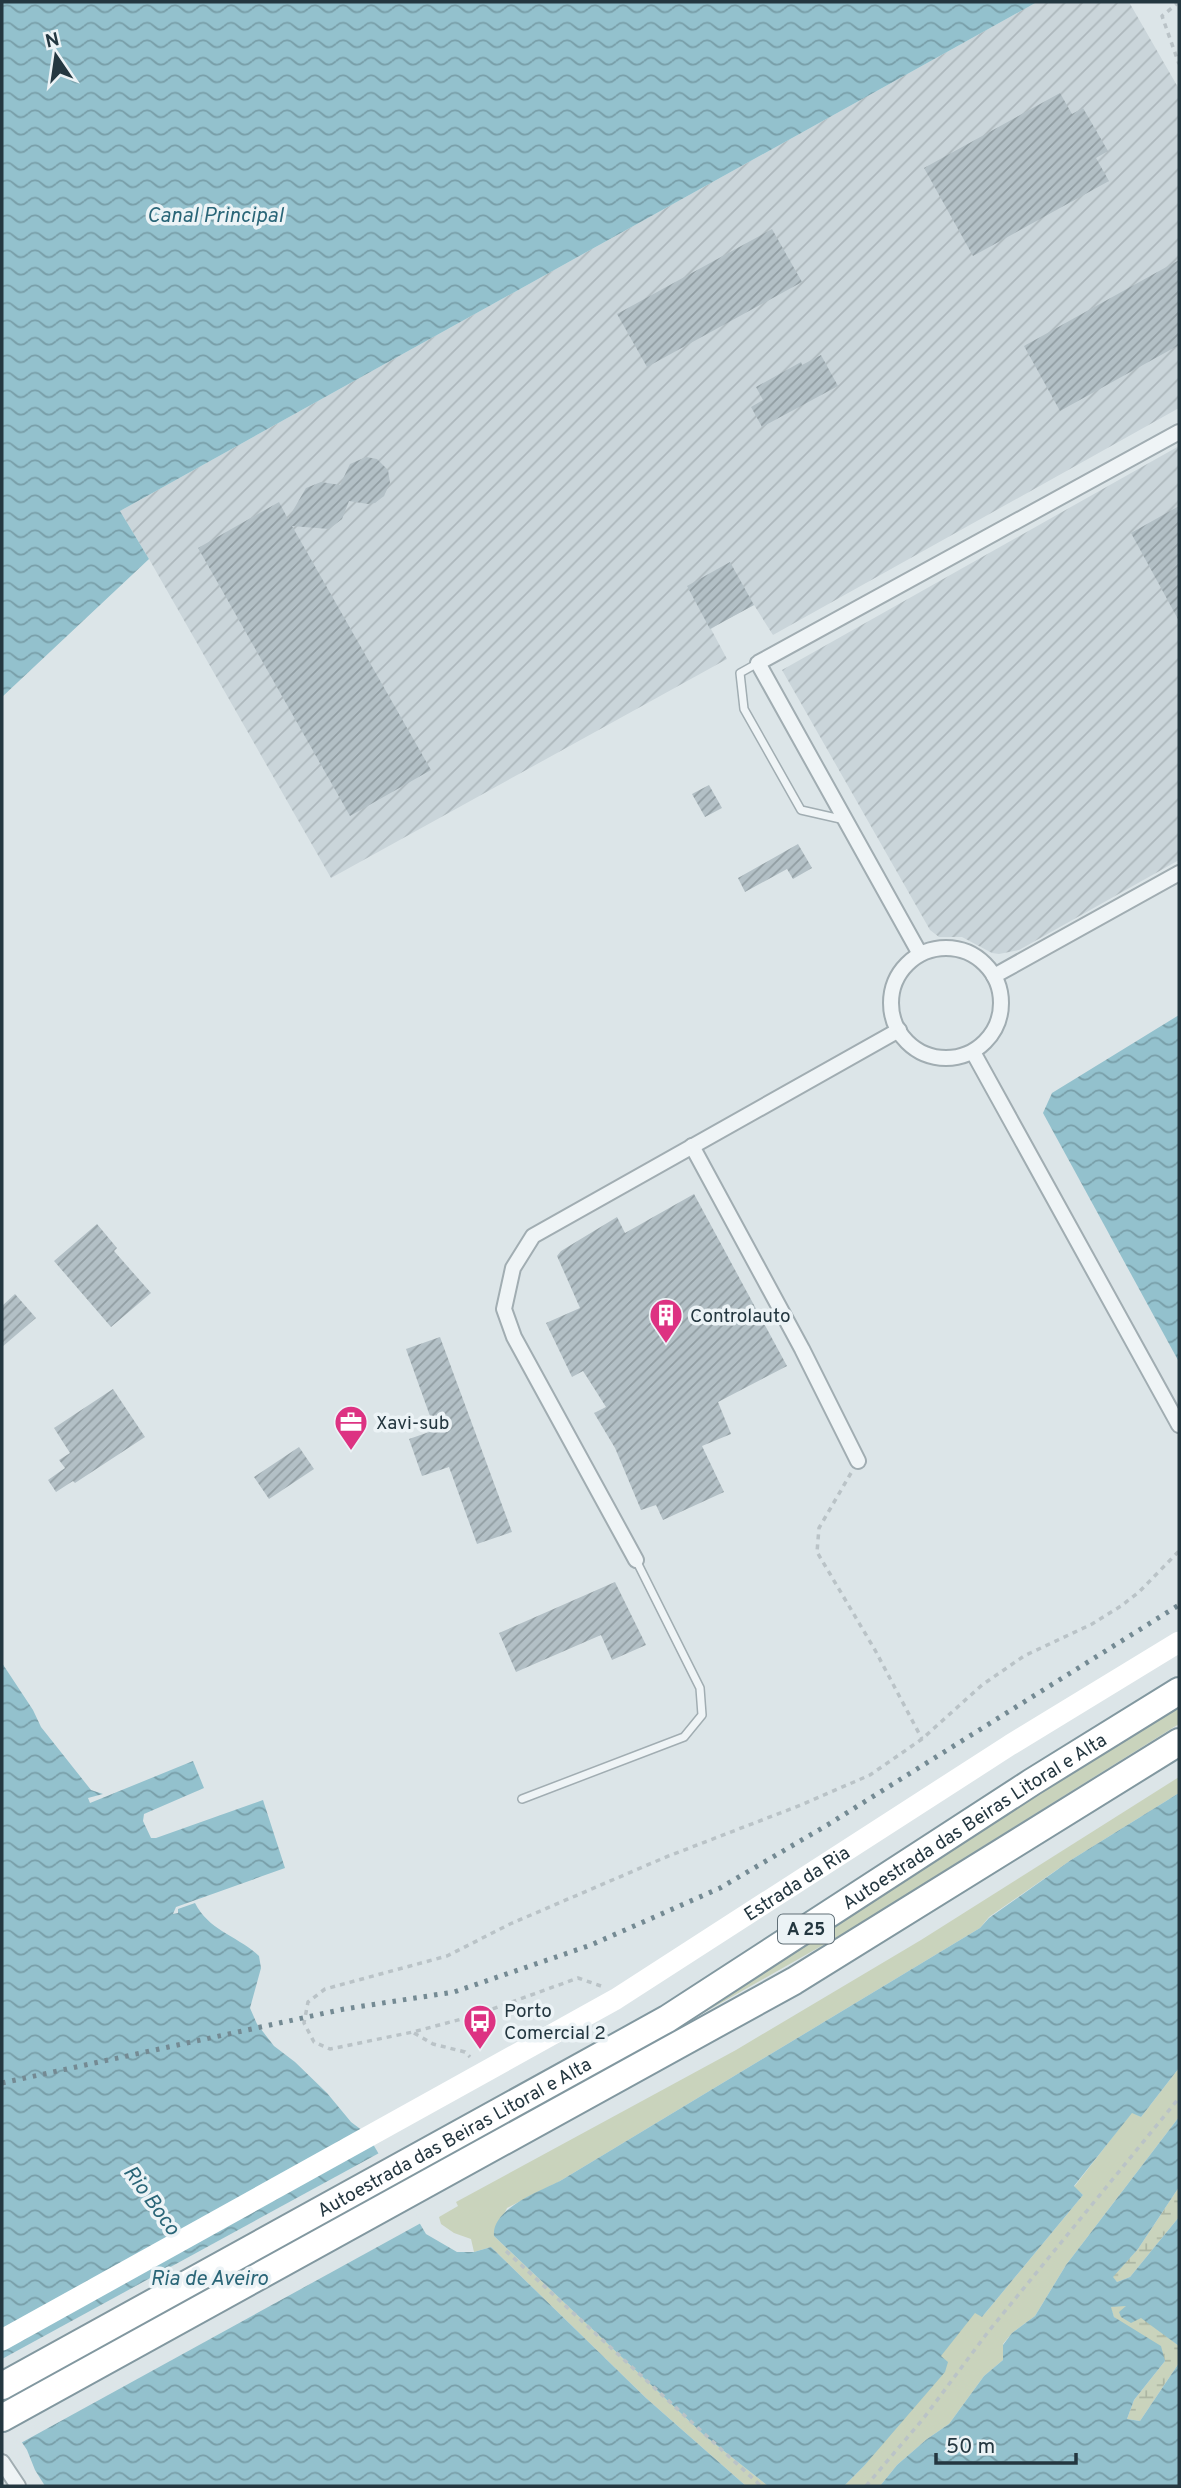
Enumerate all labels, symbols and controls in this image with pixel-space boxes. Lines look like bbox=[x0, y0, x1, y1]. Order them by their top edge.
north arrow bbox=[21, 21, 91, 91]
text: N bbox=[43, 28, 62, 55]
water label: Canal Principal bbox=[147, 203, 285, 230]
building icon: Controlauto bbox=[647, 1296, 685, 1345]
place label: Controlauto bbox=[690, 1305, 791, 1329]
office icon: Xavi-sub bbox=[332, 1403, 370, 1452]
place label: Xavi-sub bbox=[376, 1412, 449, 1436]
street label: Autoestrada das Beiras Litoral e Alta bbox=[838, 1729, 1112, 1916]
street label: Estrada da Ria bbox=[740, 1841, 855, 1927]
road number: A 25 bbox=[778, 1914, 834, 1943]
place label: Porto Comercial 2 bbox=[504, 2000, 606, 2046]
bus stop icon: Porto Comercial 2 bbox=[461, 2002, 499, 2051]
street label: Autoestrada das Beiras Litoral e Alta bbox=[313, 2053, 596, 2224]
water label: Rio Boco bbox=[116, 2161, 186, 2242]
water label: Ria de Aveiro bbox=[150, 2266, 269, 2293]
scale bar bbox=[936, 2422, 1076, 2466]
text: 50 m bbox=[946, 2434, 995, 2461]

